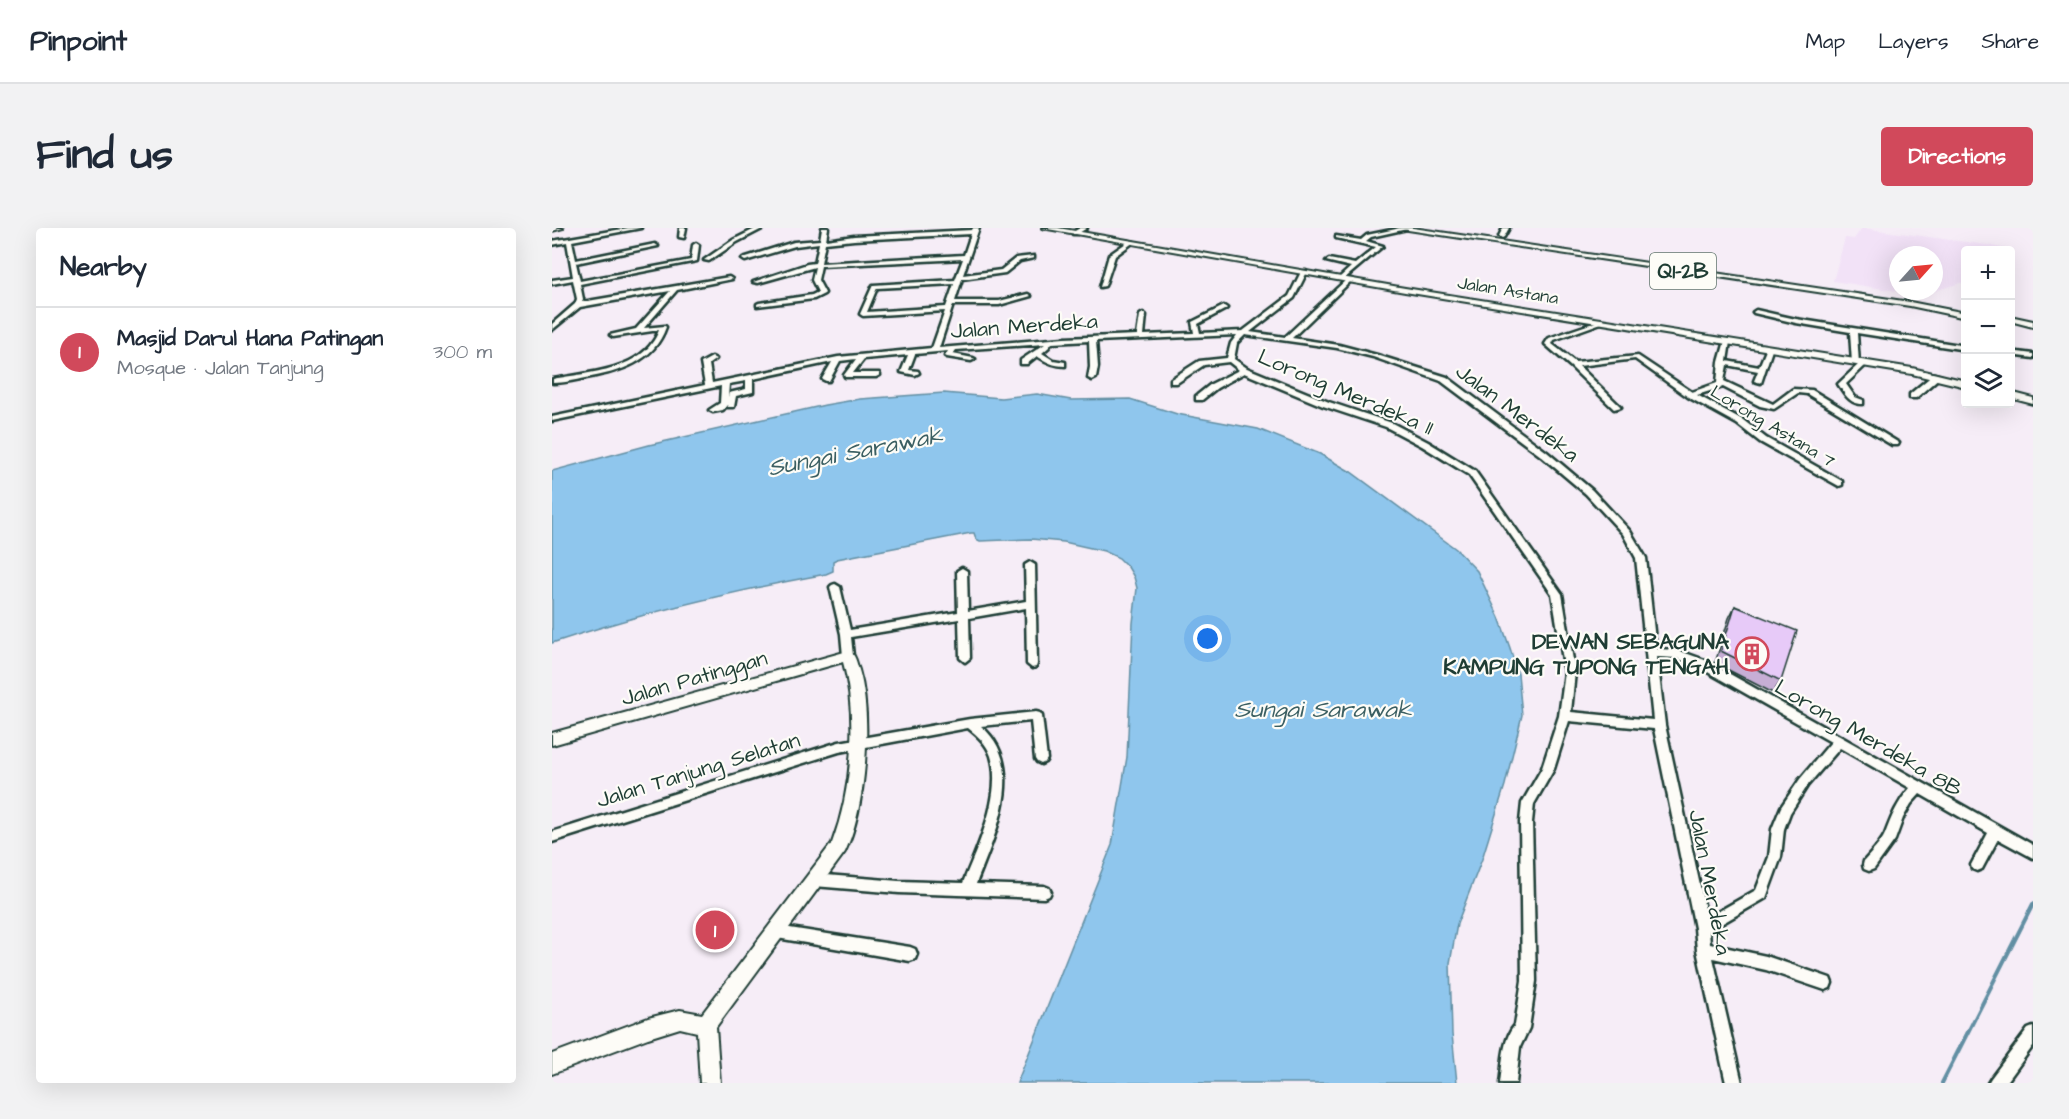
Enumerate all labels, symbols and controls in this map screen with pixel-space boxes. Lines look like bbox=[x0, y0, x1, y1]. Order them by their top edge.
text: Pinpoint bbox=[30, 22, 127, 61]
text: Map bbox=[1805, 27, 1845, 56]
text: Layers bbox=[1878, 27, 1948, 56]
text: Share bbox=[1981, 27, 2039, 56]
text: Find us bbox=[36, 127, 173, 185]
button: Directions bbox=[1881, 127, 2033, 186]
north arrow bbox=[1889, 246, 1943, 300]
map controls bbox=[1961, 246, 2015, 408]
button: + bbox=[1961, 246, 2015, 300]
text: Nearby bbox=[60, 249, 147, 285]
road number: Q1-2B bbox=[1650, 253, 1716, 289]
street label: Jalan Astana bbox=[1456, 270, 1560, 311]
button: − bbox=[1961, 300, 2015, 354]
street label: Jalan Merdeka bbox=[949, 306, 1099, 347]
text: Masjid Darul Hana Patingan bbox=[117, 323, 383, 354]
text: 1 bbox=[78, 338, 81, 366]
text: 300 m bbox=[433, 338, 492, 366]
street label: Lorong Merdeka 11 bbox=[1253, 341, 1438, 444]
text: Mosque · Jalan Tanjung bbox=[117, 354, 324, 382]
button: layers bbox=[1961, 354, 2015, 408]
street label: Jalan Merdeka bbox=[1449, 356, 1585, 470]
street label: Lorong Astana 7 bbox=[1705, 379, 1840, 474]
water label: Sungai Sarawak bbox=[765, 418, 947, 487]
your location bbox=[1193, 624, 1222, 653]
place label: DEWAN SEBAGUNA KAMPUNG TUPONG TENGAH bbox=[1443, 627, 1730, 683]
building icon: DEWAN SEBAGUNA KAMPUNG TUPONG TENGAH bbox=[1734, 636, 1770, 672]
street label: Jalan Patinggan bbox=[618, 643, 771, 715]
street label: Lorong Merdeka 8B bbox=[1768, 672, 1968, 806]
water label: Sungai Sarawak bbox=[1235, 693, 1413, 728]
street label: Jalan Tanjung Selatan bbox=[593, 725, 804, 817]
street label: Jalan Merdeka bbox=[1680, 807, 1739, 958]
pin: 1 bbox=[696, 908, 734, 952]

